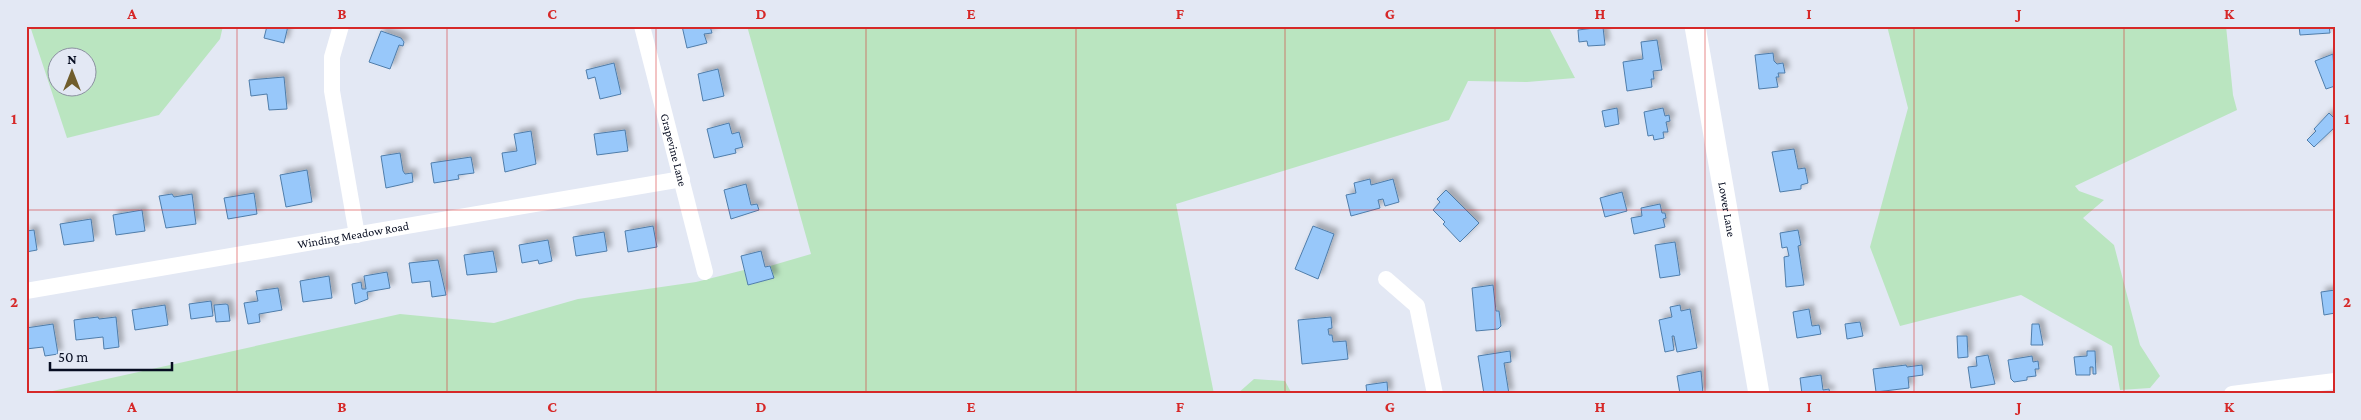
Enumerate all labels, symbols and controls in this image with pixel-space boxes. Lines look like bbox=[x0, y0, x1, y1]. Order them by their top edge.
text: A bbox=[126, 5, 137, 22]
text: B bbox=[337, 5, 347, 22]
text: C bbox=[547, 5, 557, 22]
text: D bbox=[755, 5, 767, 22]
text: E bbox=[966, 5, 976, 22]
text: F bbox=[1176, 5, 1185, 22]
text: G bbox=[1385, 5, 1395, 22]
text: H bbox=[1595, 5, 1606, 22]
text: I bbox=[1806, 5, 1812, 22]
text: J bbox=[2014, 5, 2022, 22]
text: K bbox=[2224, 5, 2235, 22]
north arrow bbox=[48, 48, 98, 98]
text: N bbox=[67, 51, 77, 67]
text: 1 bbox=[11, 110, 17, 127]
text: 1 bbox=[2344, 110, 2350, 127]
street label: Grapevine Lane bbox=[658, 112, 690, 188]
street label: Lower Lane bbox=[1715, 181, 1739, 238]
street label: Winding Meadow Road bbox=[296, 219, 411, 252]
text: 2 bbox=[10, 293, 18, 310]
text: 2 bbox=[2343, 293, 2351, 310]
scale bar bbox=[50, 340, 172, 372]
text: 50 m bbox=[58, 349, 88, 365]
text: A bbox=[126, 398, 137, 415]
text: B bbox=[337, 398, 347, 415]
text: C bbox=[547, 398, 557, 415]
text: D bbox=[755, 398, 767, 415]
text: E bbox=[966, 398, 976, 415]
text: F bbox=[1176, 398, 1185, 415]
text: G bbox=[1385, 398, 1395, 415]
text: H bbox=[1595, 398, 1606, 415]
text: I bbox=[1806, 398, 1812, 415]
text: J bbox=[2014, 398, 2022, 415]
text: K bbox=[2224, 398, 2235, 415]

